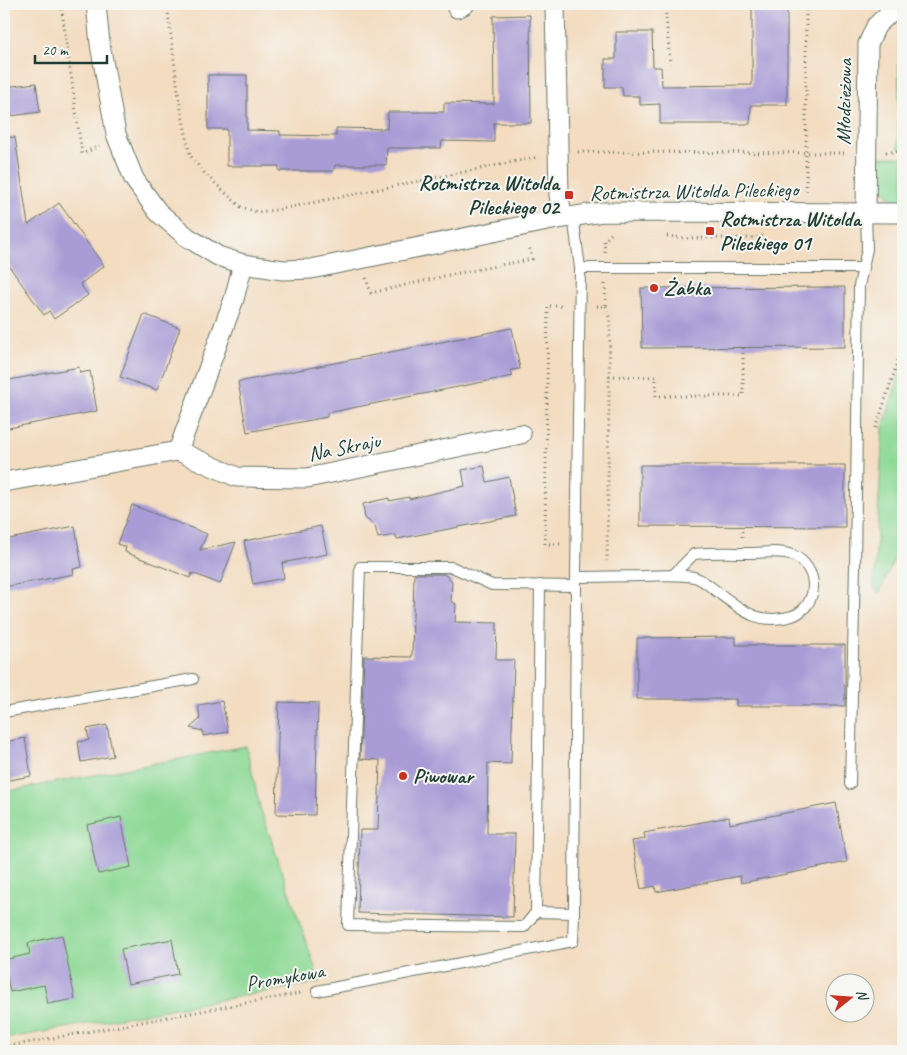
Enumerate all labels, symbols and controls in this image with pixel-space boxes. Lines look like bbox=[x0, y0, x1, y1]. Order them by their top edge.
scale bar bbox=[35, 32, 108, 64]
text: 20 m bbox=[42, 41, 69, 60]
street label: Młodzieżowa bbox=[830, 57, 858, 145]
place label: Rotmistrza Witolda Pileckiego 02 bbox=[419, 170, 562, 220]
street label: Rotmistrza Witolda Pileckiego bbox=[589, 176, 801, 206]
marker: Rotmistrza Witolda Pileckiego 02 bbox=[563, 189, 575, 201]
place label: Rotmistrza Witolda Pileckiego 01 bbox=[720, 206, 863, 256]
marker: Rotmistrza Witolda Pileckiego 01 bbox=[704, 225, 716, 237]
place label: Żabka bbox=[664, 275, 712, 301]
marker: Żabka bbox=[648, 282, 660, 294]
street label: Na Skraju bbox=[306, 427, 383, 467]
place label: Piwowar bbox=[413, 763, 475, 789]
marker: Piwowar bbox=[397, 770, 409, 782]
street label: Promykowa bbox=[244, 957, 329, 997]
north arrow bbox=[824, 972, 874, 1022]
text: N bbox=[853, 988, 872, 1003]

